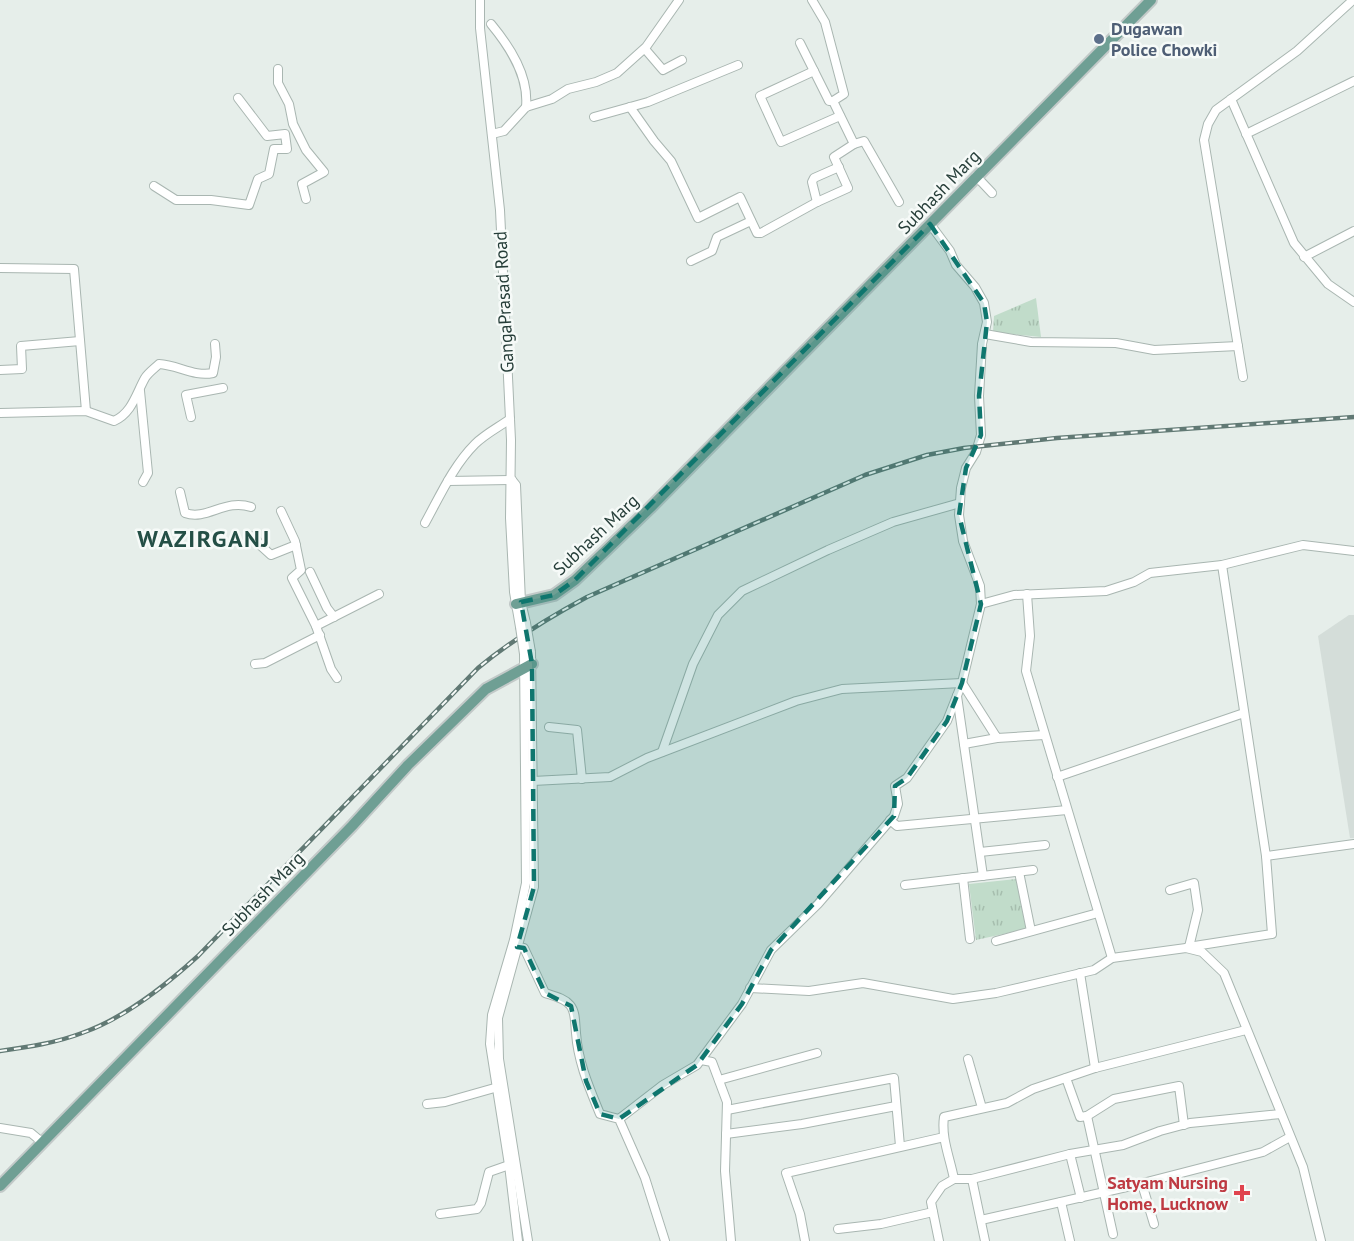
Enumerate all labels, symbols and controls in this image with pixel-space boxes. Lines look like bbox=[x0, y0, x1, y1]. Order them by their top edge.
place label: Dugawan Police Chowki bbox=[1111, 17, 1217, 61]
marker: Dugawan Police Chowki bbox=[1092, 32, 1106, 46]
street label: Subhash Marg bbox=[893, 144, 985, 239]
street label: GangaPrasad Road bbox=[488, 231, 519, 374]
street label: Subhash Marg bbox=[548, 489, 643, 580]
district label: WAZIRGANJ bbox=[137, 523, 271, 554]
street label: Subhash Marg bbox=[217, 846, 309, 941]
place label: Satyam Nursing Home, Lucknow bbox=[1107, 1171, 1229, 1215]
marker: Satyam Nursing Home, Lucknow bbox=[1233, 1184, 1251, 1202]

